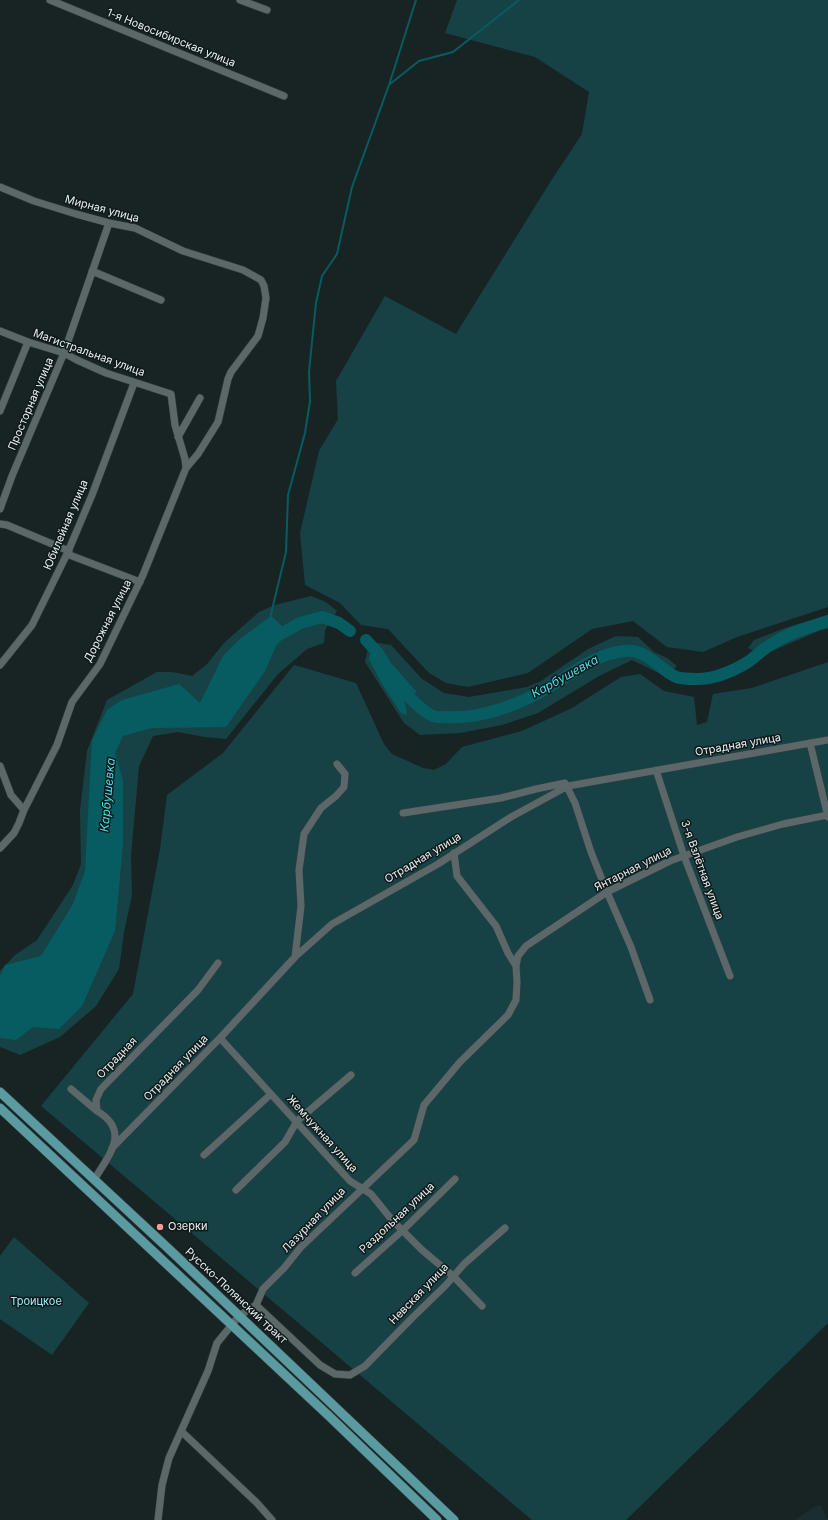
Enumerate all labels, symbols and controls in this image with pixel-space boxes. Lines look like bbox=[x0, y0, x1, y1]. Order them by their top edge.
street label: 1-я Новосибирская улица bbox=[105, 6, 237, 70]
street label: Мирная улица bbox=[63, 193, 141, 225]
street label: Магистральная улица bbox=[31, 327, 147, 379]
street label: Просторная улица bbox=[6, 356, 56, 452]
street label: Юбилейная улица bbox=[41, 478, 91, 572]
street label: Дорожная улица bbox=[82, 578, 134, 664]
water label: Карбушевка bbox=[529, 653, 601, 701]
street label: Отрадная улица bbox=[694, 731, 782, 759]
water label: Карбушевка bbox=[98, 757, 118, 833]
street label: 3-я Взлётная улица bbox=[678, 818, 726, 922]
street label: Отрадная улица bbox=[382, 830, 464, 886]
street label: Янтарная улица bbox=[592, 844, 674, 894]
street label: Отрадная улица bbox=[141, 1032, 211, 1104]
street label: Отрадная bbox=[94, 1035, 140, 1081]
street label: Жемчужная улица bbox=[284, 1093, 360, 1175]
street label: Раздольная улица bbox=[357, 1180, 437, 1256]
street label: Лазурная улица bbox=[279, 1185, 349, 1255]
place label: Озерки bbox=[168, 1220, 207, 1234]
marker: Озерки bbox=[155, 1222, 165, 1232]
street label: Русско-Полянский тракт bbox=[182, 1245, 290, 1347]
street label: Невская улица bbox=[387, 1261, 451, 1327]
park label: Троицкое bbox=[10, 1295, 62, 1309]

